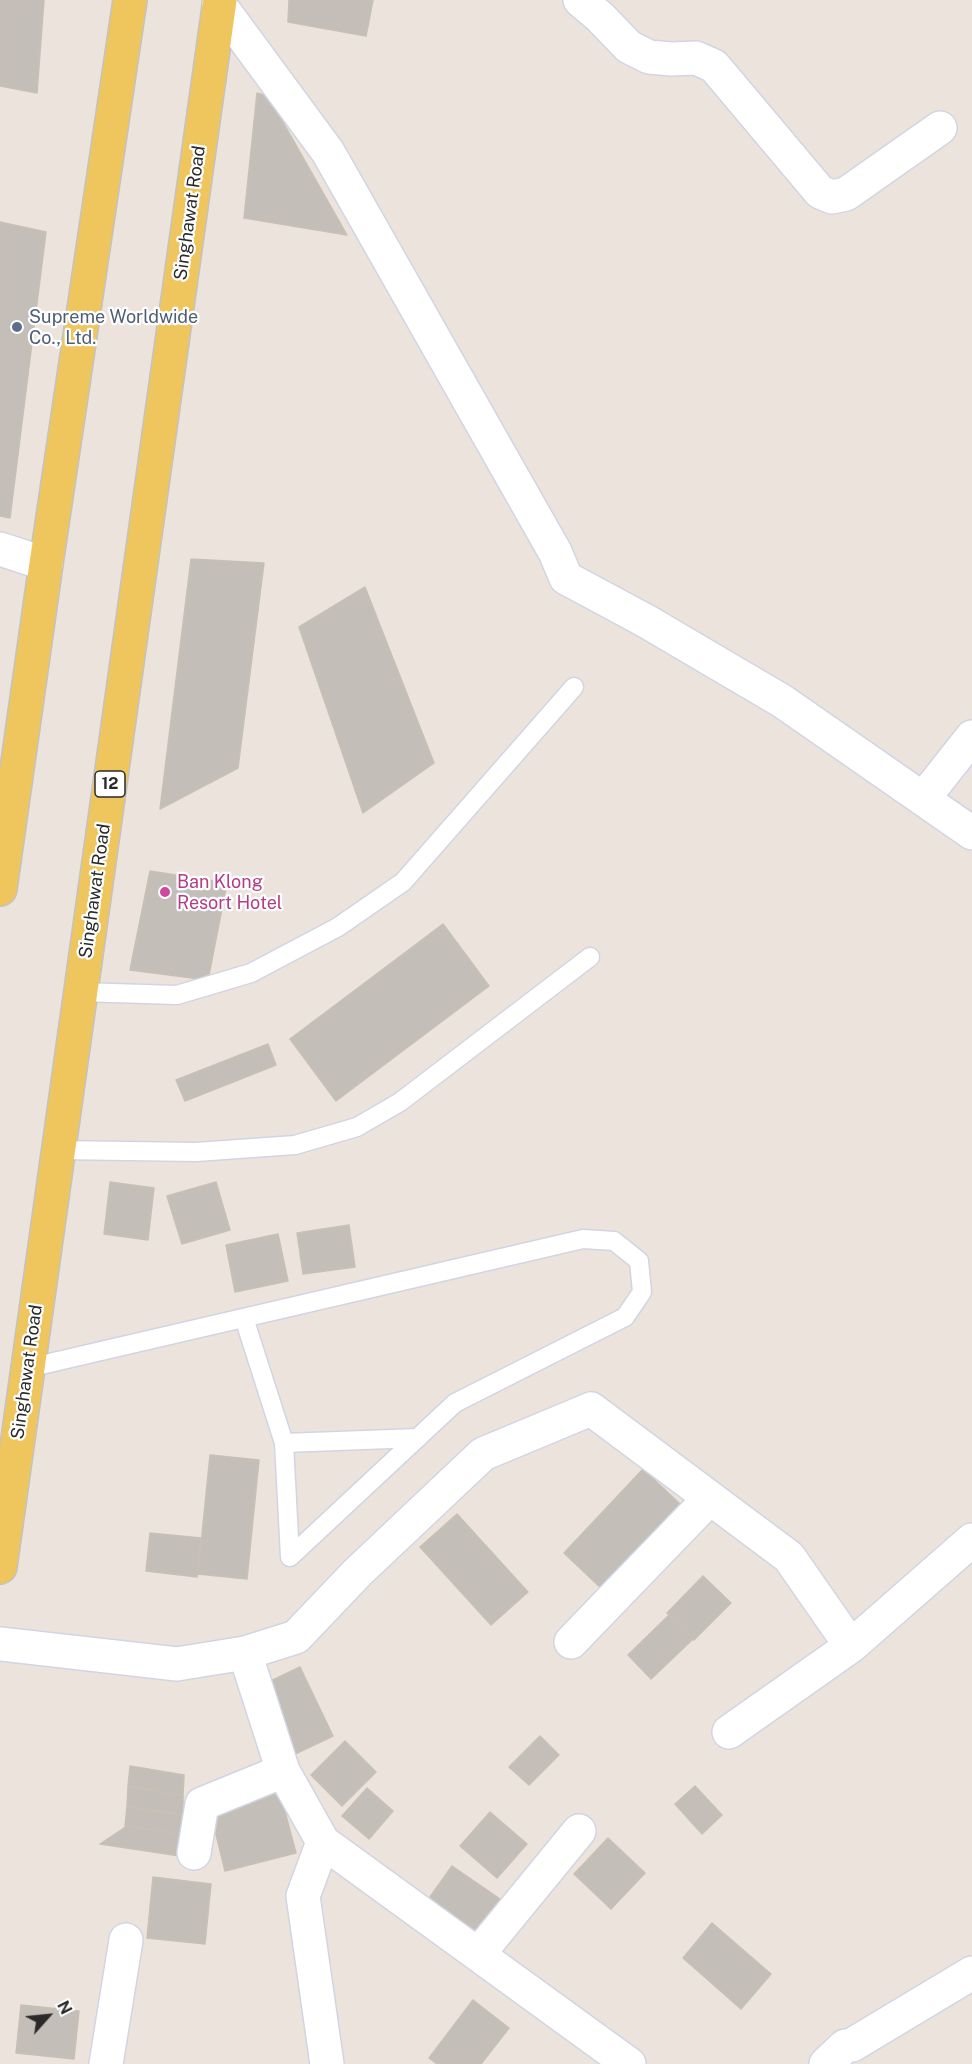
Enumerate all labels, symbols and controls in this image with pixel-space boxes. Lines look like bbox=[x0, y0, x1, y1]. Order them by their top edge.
street label: Singhawat Road bbox=[170, 144, 210, 282]
place label: Supreme Worldwide Co., Ltd. bbox=[29, 306, 198, 348]
marker: Supreme Worldwide Co., Ltd. bbox=[10, 320, 24, 334]
road number: 12 bbox=[95, 771, 125, 797]
street label: Singhawat Road bbox=[75, 822, 115, 960]
place label: Ban Klong Resort Hotel bbox=[177, 871, 282, 914]
marker: Ban Klong Resort Hotel bbox=[158, 885, 172, 899]
street label: Singhawat Road bbox=[7, 1303, 47, 1441]
north arrow bbox=[18, 1986, 78, 2046]
text: N bbox=[53, 1998, 76, 2017]

